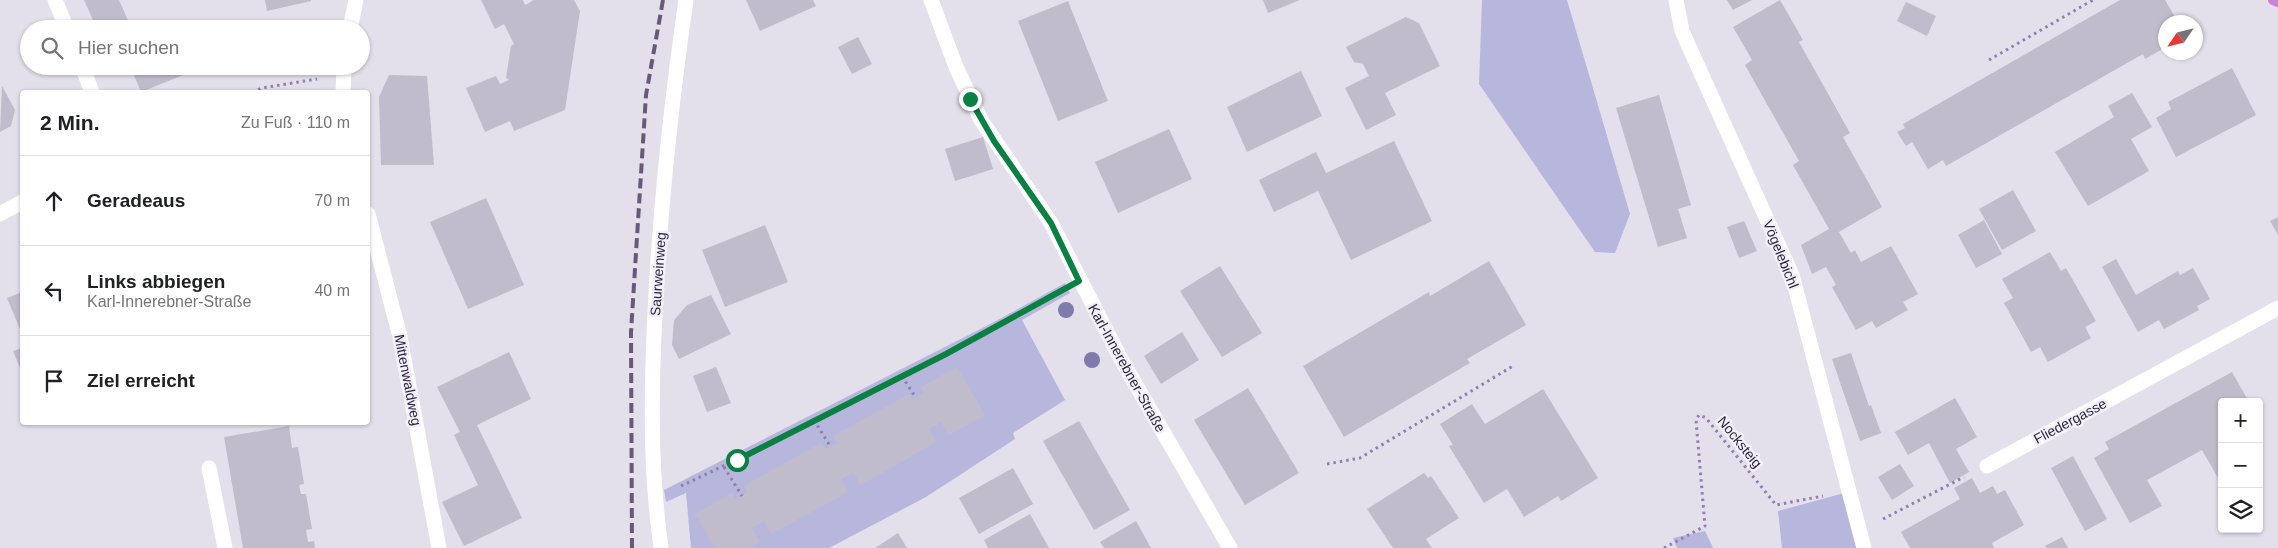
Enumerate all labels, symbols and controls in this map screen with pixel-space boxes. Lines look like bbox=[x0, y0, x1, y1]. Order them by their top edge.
north arrow bbox=[2158, 15, 2203, 60]
search box bbox=[20, 20, 370, 75]
icon: search bbox=[38, 34, 66, 62]
text: Hier suchen bbox=[78, 37, 179, 58]
route end bbox=[959, 88, 982, 111]
text: 2 Min. bbox=[40, 111, 100, 134]
text: Zu Fuß · 110 m bbox=[241, 114, 350, 131]
icon: ahead bbox=[40, 187, 68, 215]
text: Geradeaus bbox=[87, 190, 185, 211]
text: 70 m bbox=[314, 192, 350, 209]
street label: Vögelebichl bbox=[1760, 217, 1802, 291]
street label: Saurweinweg bbox=[647, 232, 669, 316]
text: Links abbiegen bbox=[87, 271, 225, 292]
icon: left bbox=[40, 277, 68, 305]
text: 40 m bbox=[314, 282, 350, 299]
text: Karl-Innerebner-Straße bbox=[87, 293, 252, 310]
street label: Karl-Innerebner-Straße bbox=[1085, 301, 1169, 435]
street label: Mittenwaldweg bbox=[391, 333, 425, 427]
icon: arrive bbox=[40, 367, 68, 395]
text: Ziel erreicht bbox=[87, 370, 195, 391]
street label: Fliedergasse bbox=[2031, 395, 2109, 447]
map controls bbox=[2218, 398, 2263, 533]
button: + bbox=[2218, 398, 2263, 443]
street label: Nocksteig bbox=[1714, 413, 1766, 471]
button: − bbox=[2218, 443, 2263, 488]
route start bbox=[726, 449, 749, 472]
button: layers bbox=[2218, 488, 2263, 533]

